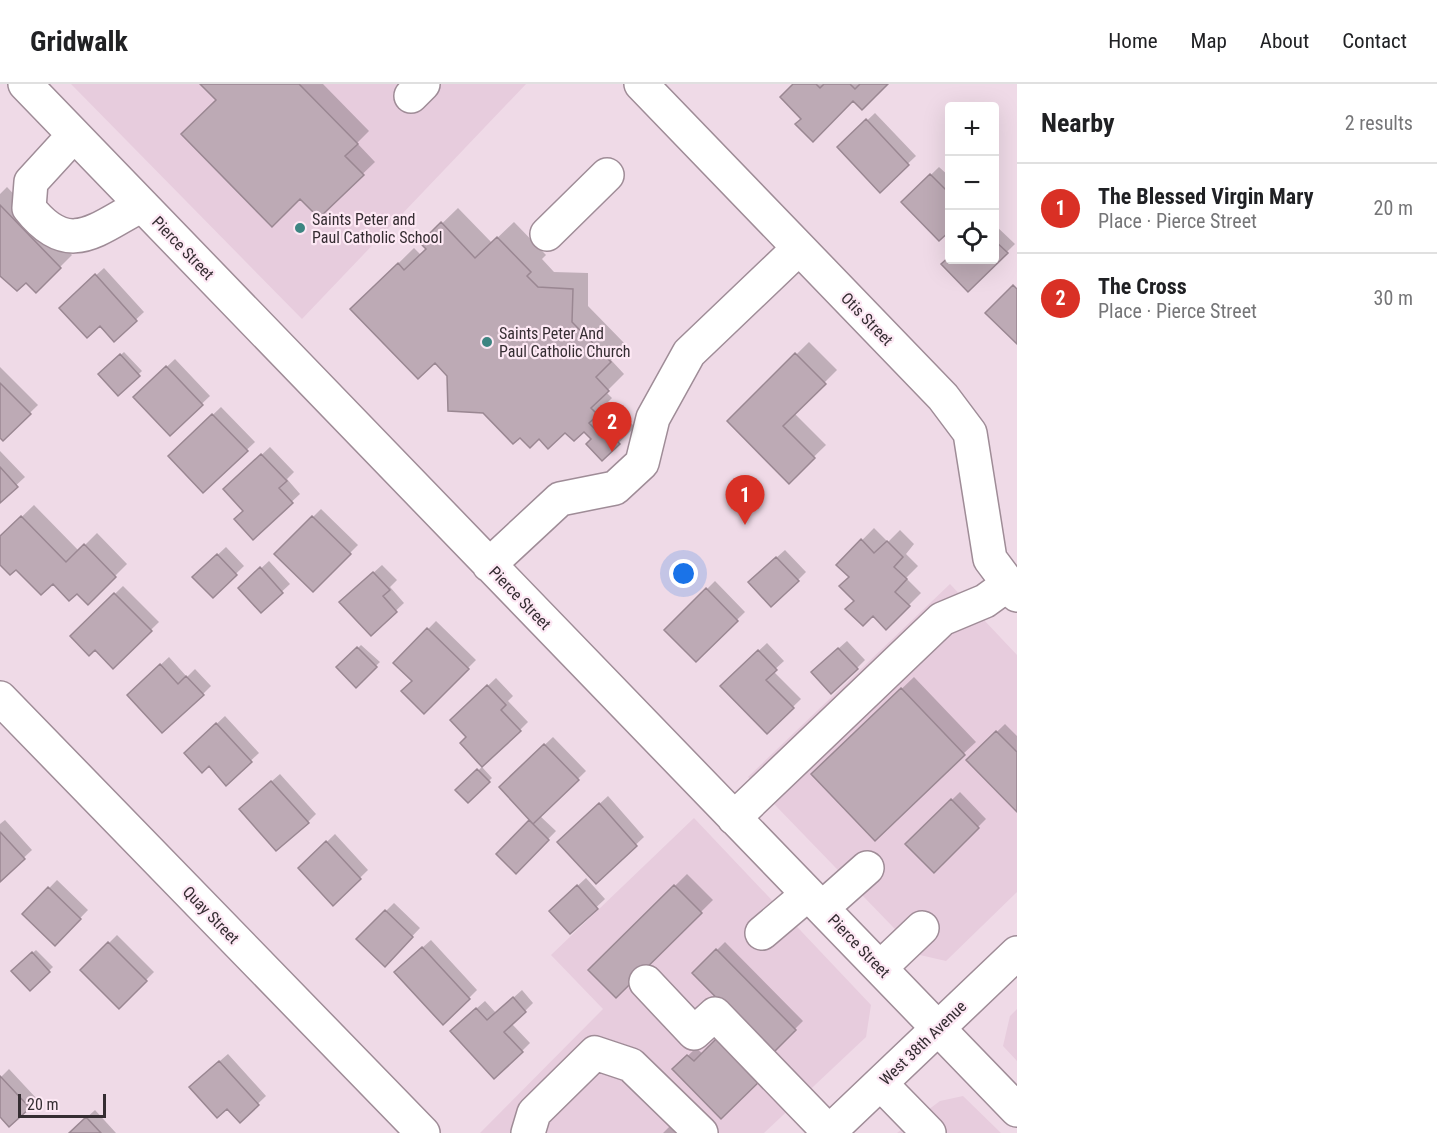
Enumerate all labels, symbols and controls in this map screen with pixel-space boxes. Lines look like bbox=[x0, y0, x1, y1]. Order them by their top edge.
text: Gridwalk bbox=[30, 25, 128, 58]
text: Home bbox=[1108, 29, 1158, 53]
text: Map bbox=[1191, 29, 1227, 53]
text: About bbox=[1260, 29, 1309, 53]
text: Contact bbox=[1342, 29, 1407, 53]
map controls bbox=[945, 102, 999, 264]
button: + bbox=[945, 102, 999, 156]
text: Nearby bbox=[1041, 108, 1115, 138]
text: 2 results bbox=[1345, 111, 1413, 135]
button: − bbox=[945, 156, 999, 210]
text: The Blessed Virgin Mary bbox=[1098, 184, 1313, 209]
text: 1 bbox=[1055, 196, 1066, 220]
text: 20 m bbox=[1374, 196, 1413, 220]
text: Place · Pierce Street bbox=[1098, 209, 1257, 233]
place label: Saints Peter and Paul Catholic School bbox=[312, 210, 442, 247]
button: locate bbox=[945, 210, 999, 264]
street label: Pierce Street bbox=[148, 212, 218, 284]
marker: Saints Peter and Paul Catholic School bbox=[293, 221, 307, 235]
text: The Cross bbox=[1098, 274, 1187, 299]
text: 2 bbox=[1055, 286, 1066, 310]
text: 30 m bbox=[1374, 286, 1413, 310]
street label: Otis Street bbox=[837, 288, 897, 350]
text: Place · Pierce Street bbox=[1098, 299, 1257, 323]
place label: Saints Peter And Paul Catholic Church bbox=[499, 324, 631, 361]
marker: Saints Peter And Paul Catholic Church bbox=[480, 335, 494, 349]
pin: 2 bbox=[592, 402, 632, 452]
pin: 1 bbox=[726, 476, 764, 525]
your location bbox=[669, 559, 698, 588]
street label: Pierce Street bbox=[485, 562, 555, 634]
street label: Quay Street bbox=[179, 882, 243, 948]
street label: Pierce Street bbox=[824, 910, 894, 982]
street label: West 38th Avenue bbox=[876, 997, 970, 1089]
scale bar bbox=[18, 1091, 106, 1118]
text: 20 m bbox=[27, 1095, 59, 1114]

